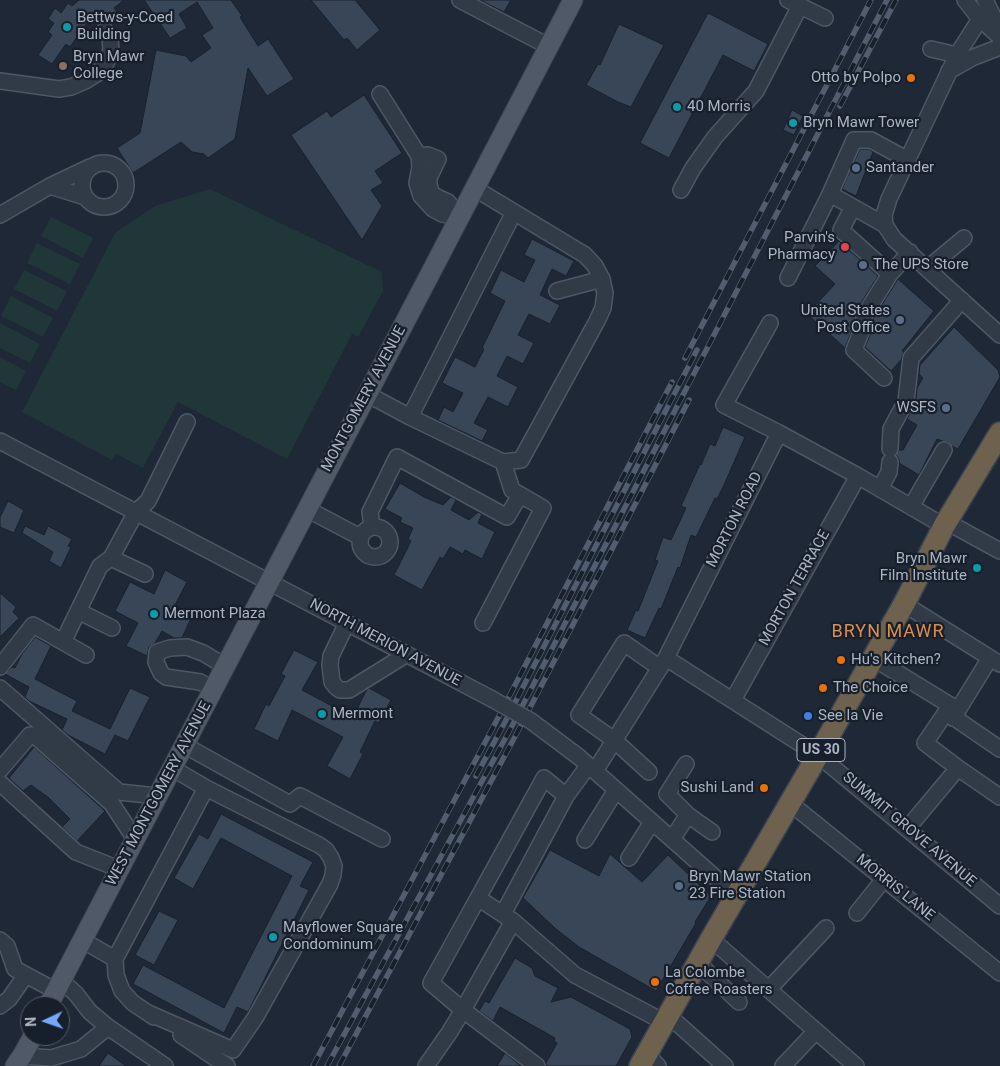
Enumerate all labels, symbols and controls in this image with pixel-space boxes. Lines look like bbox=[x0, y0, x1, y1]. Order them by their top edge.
place label: Bettws-y-Coed Building bbox=[77, 9, 173, 44]
marker: Bettws-y-Coed Building bbox=[61, 21, 73, 33]
place label: Bryn Mawr College bbox=[73, 48, 144, 83]
marker: Bryn Mawr College bbox=[57, 60, 69, 72]
place label: Otto by Polpo bbox=[811, 69, 901, 87]
marker: Otto by Polpo bbox=[905, 72, 917, 84]
place label: 40 Morris bbox=[687, 98, 751, 116]
marker: 40 Morris bbox=[671, 101, 683, 113]
place label: Bryn Mawr Tower bbox=[803, 114, 919, 132]
marker: Bryn Mawr Tower bbox=[787, 117, 799, 129]
place label: Santander bbox=[866, 159, 934, 177]
marker: Santander bbox=[850, 162, 862, 174]
place label: Parvin's Pharmacy bbox=[768, 229, 835, 264]
marker: Parvin's Pharmacy bbox=[839, 241, 851, 253]
place label: The UPS Store bbox=[873, 256, 969, 274]
marker: The UPS Store bbox=[857, 259, 869, 271]
place label: United States Post Office bbox=[801, 302, 890, 337]
marker: United States Post Office bbox=[894, 314, 906, 326]
street label: MONTGOMERY AVENUE bbox=[318, 323, 410, 475]
place label: WSFS bbox=[897, 399, 936, 417]
marker: WSFS bbox=[940, 402, 952, 414]
street label: MORTON ROAD bbox=[703, 469, 767, 571]
street label: MORTON TERRACE bbox=[756, 527, 834, 649]
place label: Bryn Mawr Film Institute bbox=[880, 550, 967, 585]
marker: Bryn Mawr Film Institute bbox=[971, 562, 983, 574]
street label: NORTH MERION AVENUE bbox=[306, 595, 464, 691]
place label: Mermont Plaza bbox=[164, 605, 266, 623]
marker: Mermont Plaza bbox=[148, 608, 160, 620]
district label: BRYN MAWR bbox=[830, 621, 946, 643]
place label: Hu's Kitchen? bbox=[851, 651, 941, 669]
marker: Hu's Kitchen? bbox=[835, 654, 847, 666]
place label: The Choice bbox=[833, 679, 908, 697]
marker: The Choice bbox=[817, 682, 829, 694]
street label: WEST MONTGOMERY AVENUE bbox=[103, 699, 215, 889]
place label: Mermont bbox=[332, 705, 393, 723]
place label: See la Vie bbox=[818, 707, 883, 725]
marker: Mermont bbox=[316, 708, 328, 720]
marker: See la Vie bbox=[802, 710, 814, 722]
road number: US 30 bbox=[797, 738, 845, 762]
street label: SUMMIT GROVE AVENUE bbox=[839, 769, 979, 891]
place label: Sushi Land bbox=[680, 779, 754, 797]
marker: Sushi Land bbox=[758, 782, 770, 794]
street label: MORRIS LANE bbox=[852, 851, 938, 925]
place label: Bryn Mawr Station 23 Fire Station bbox=[689, 868, 811, 903]
marker: Bryn Mawr Station 23 Fire Station bbox=[673, 880, 685, 892]
place label: Mayflower Square Condominum bbox=[283, 919, 403, 954]
marker: Mayflower Square Condominum bbox=[267, 931, 279, 943]
place label: La Colombe Coffee Roasters bbox=[665, 964, 773, 999]
marker: La Colombe Coffee Roasters bbox=[649, 976, 661, 988]
north arrow bbox=[20, 996, 70, 1046]
text: N bbox=[23, 1016, 39, 1027]

